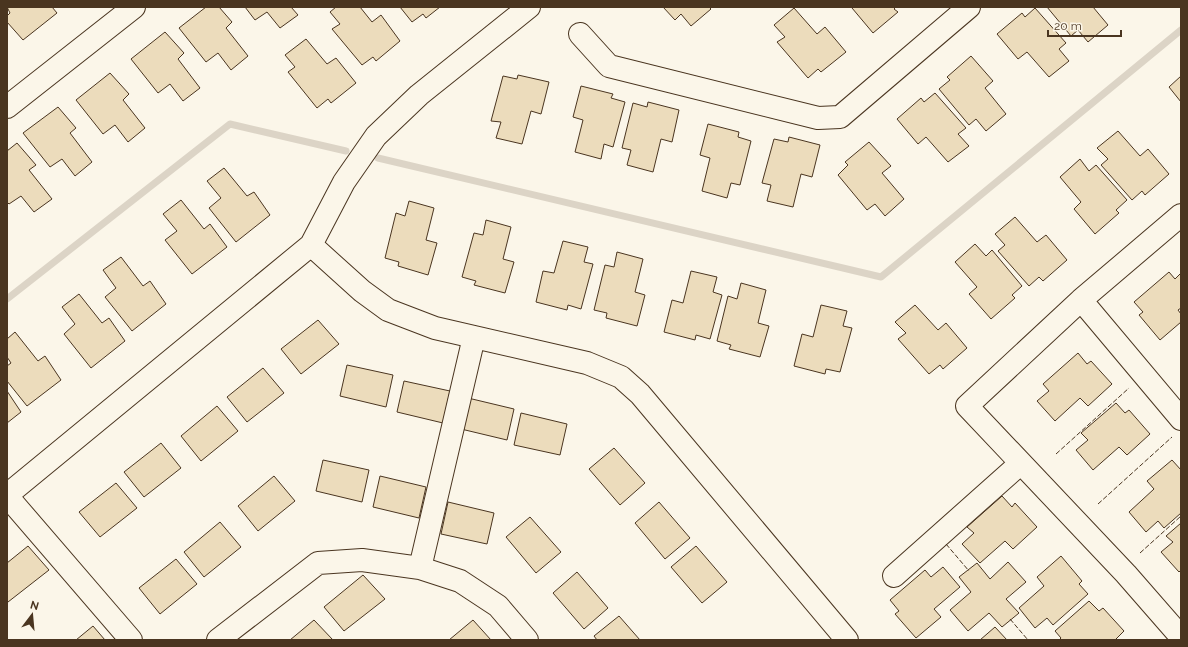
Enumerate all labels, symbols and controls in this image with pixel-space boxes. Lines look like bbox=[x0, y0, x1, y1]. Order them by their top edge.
scale bar bbox=[1048, 12, 1121, 38]
text: 20 m bbox=[1054, 19, 1082, 33]
north arrow bbox=[12, 595, 52, 635]
text: N bbox=[29, 598, 40, 613]

